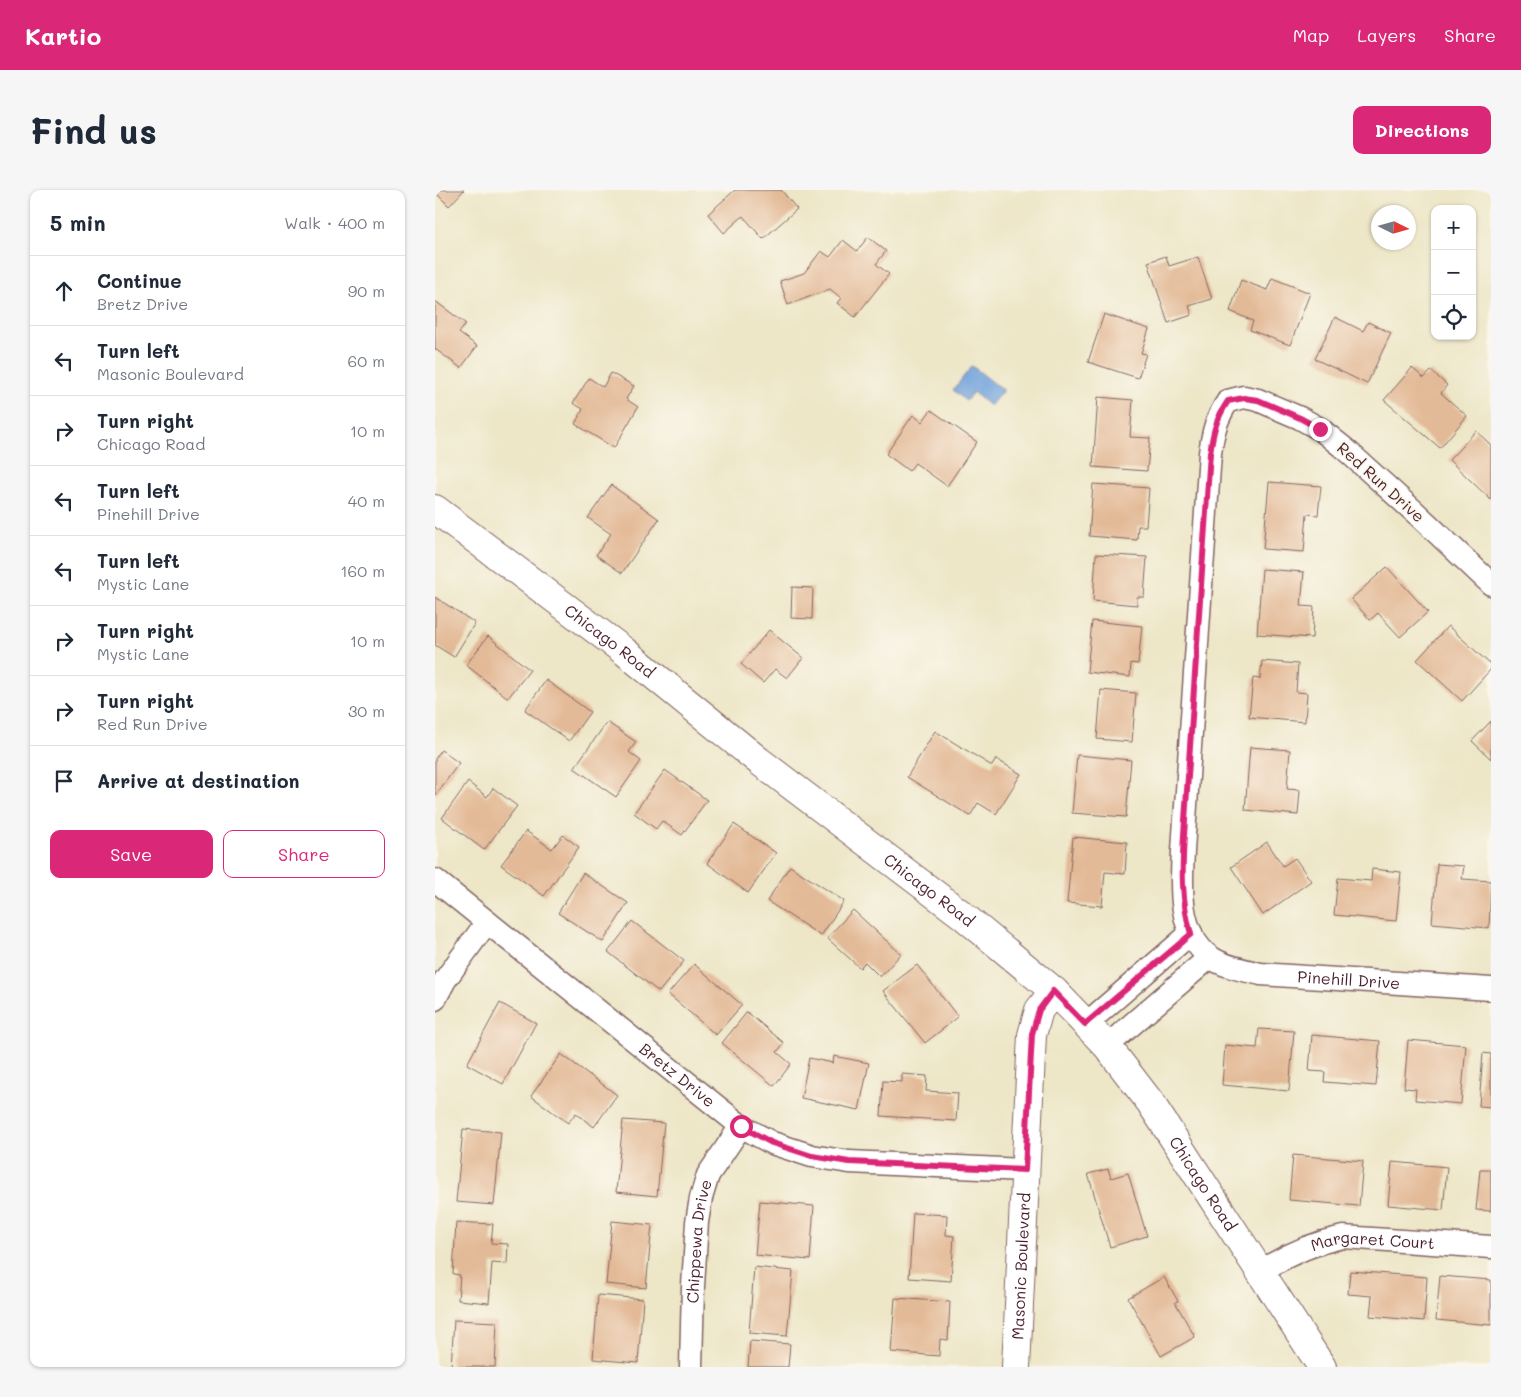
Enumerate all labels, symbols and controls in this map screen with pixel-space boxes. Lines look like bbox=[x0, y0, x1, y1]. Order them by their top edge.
text: Kartio bbox=[25, 20, 101, 51]
text: Map bbox=[1293, 23, 1329, 47]
text: Layers bbox=[1357, 23, 1416, 47]
text: Share bbox=[1444, 23, 1496, 47]
button: Directions bbox=[1353, 106, 1491, 154]
text: Find us bbox=[30, 107, 157, 153]
north arrow bbox=[1371, 205, 1416, 250]
map controls bbox=[1431, 205, 1476, 340]
button: + bbox=[1431, 205, 1476, 250]
text: 5 min bbox=[50, 209, 106, 236]
text: Walk · 400 m bbox=[284, 212, 385, 233]
button: − bbox=[1431, 250, 1476, 295]
text: Continue bbox=[97, 268, 182, 293]
icon: ahead bbox=[50, 277, 78, 305]
text: 90 m bbox=[348, 280, 385, 301]
text: Bretz Drive bbox=[97, 293, 188, 314]
button: locate bbox=[1431, 295, 1476, 340]
text: Turn left bbox=[97, 338, 180, 363]
icon: left bbox=[50, 347, 78, 375]
text: 60 m bbox=[348, 350, 385, 371]
text: Masonic Boulevard bbox=[97, 363, 244, 384]
text: Turn right bbox=[97, 408, 194, 433]
icon: right bbox=[50, 417, 78, 445]
route end bbox=[1309, 418, 1332, 441]
text: 10 m bbox=[350, 420, 385, 441]
text: Chicago Road bbox=[97, 433, 205, 454]
street label: Red Run Drive bbox=[1333, 437, 1430, 526]
text: Turn left bbox=[97, 478, 180, 503]
icon: left bbox=[50, 487, 78, 515]
text: 40 m bbox=[348, 490, 385, 511]
text: Pinehill Drive bbox=[97, 503, 200, 524]
text: Turn left bbox=[97, 548, 180, 573]
icon: left bbox=[50, 557, 78, 585]
text: 160 m bbox=[340, 560, 385, 581]
text: Mystic Lane bbox=[97, 573, 190, 594]
street label: Chicago Road bbox=[561, 599, 660, 682]
text: Turn right bbox=[97, 618, 194, 643]
icon: right bbox=[50, 627, 78, 655]
text: 10 m bbox=[350, 630, 385, 651]
text: Mystic Lane bbox=[97, 643, 190, 664]
text: Turn right bbox=[97, 688, 194, 713]
icon: right bbox=[50, 697, 78, 725]
text: 30 m bbox=[348, 700, 385, 721]
text: Red Run Drive bbox=[97, 713, 208, 734]
icon: arrive bbox=[50, 767, 78, 795]
text: Arrive at destination bbox=[97, 768, 300, 793]
button: Save bbox=[50, 830, 213, 878]
button: Share bbox=[223, 830, 385, 878]
street label: Chicago Road bbox=[880, 848, 979, 931]
street label: Pinehill Drive bbox=[1297, 965, 1401, 993]
street label: Bretz Drive bbox=[636, 1038, 720, 1111]
route start bbox=[730, 1115, 753, 1138]
street label: Chicago Road bbox=[1165, 1132, 1242, 1235]
street label: Chippewa Drive bbox=[682, 1177, 716, 1304]
street label: Masonic Boulevard bbox=[1006, 1192, 1034, 1340]
street label: Margaret Court bbox=[1308, 1226, 1435, 1255]

